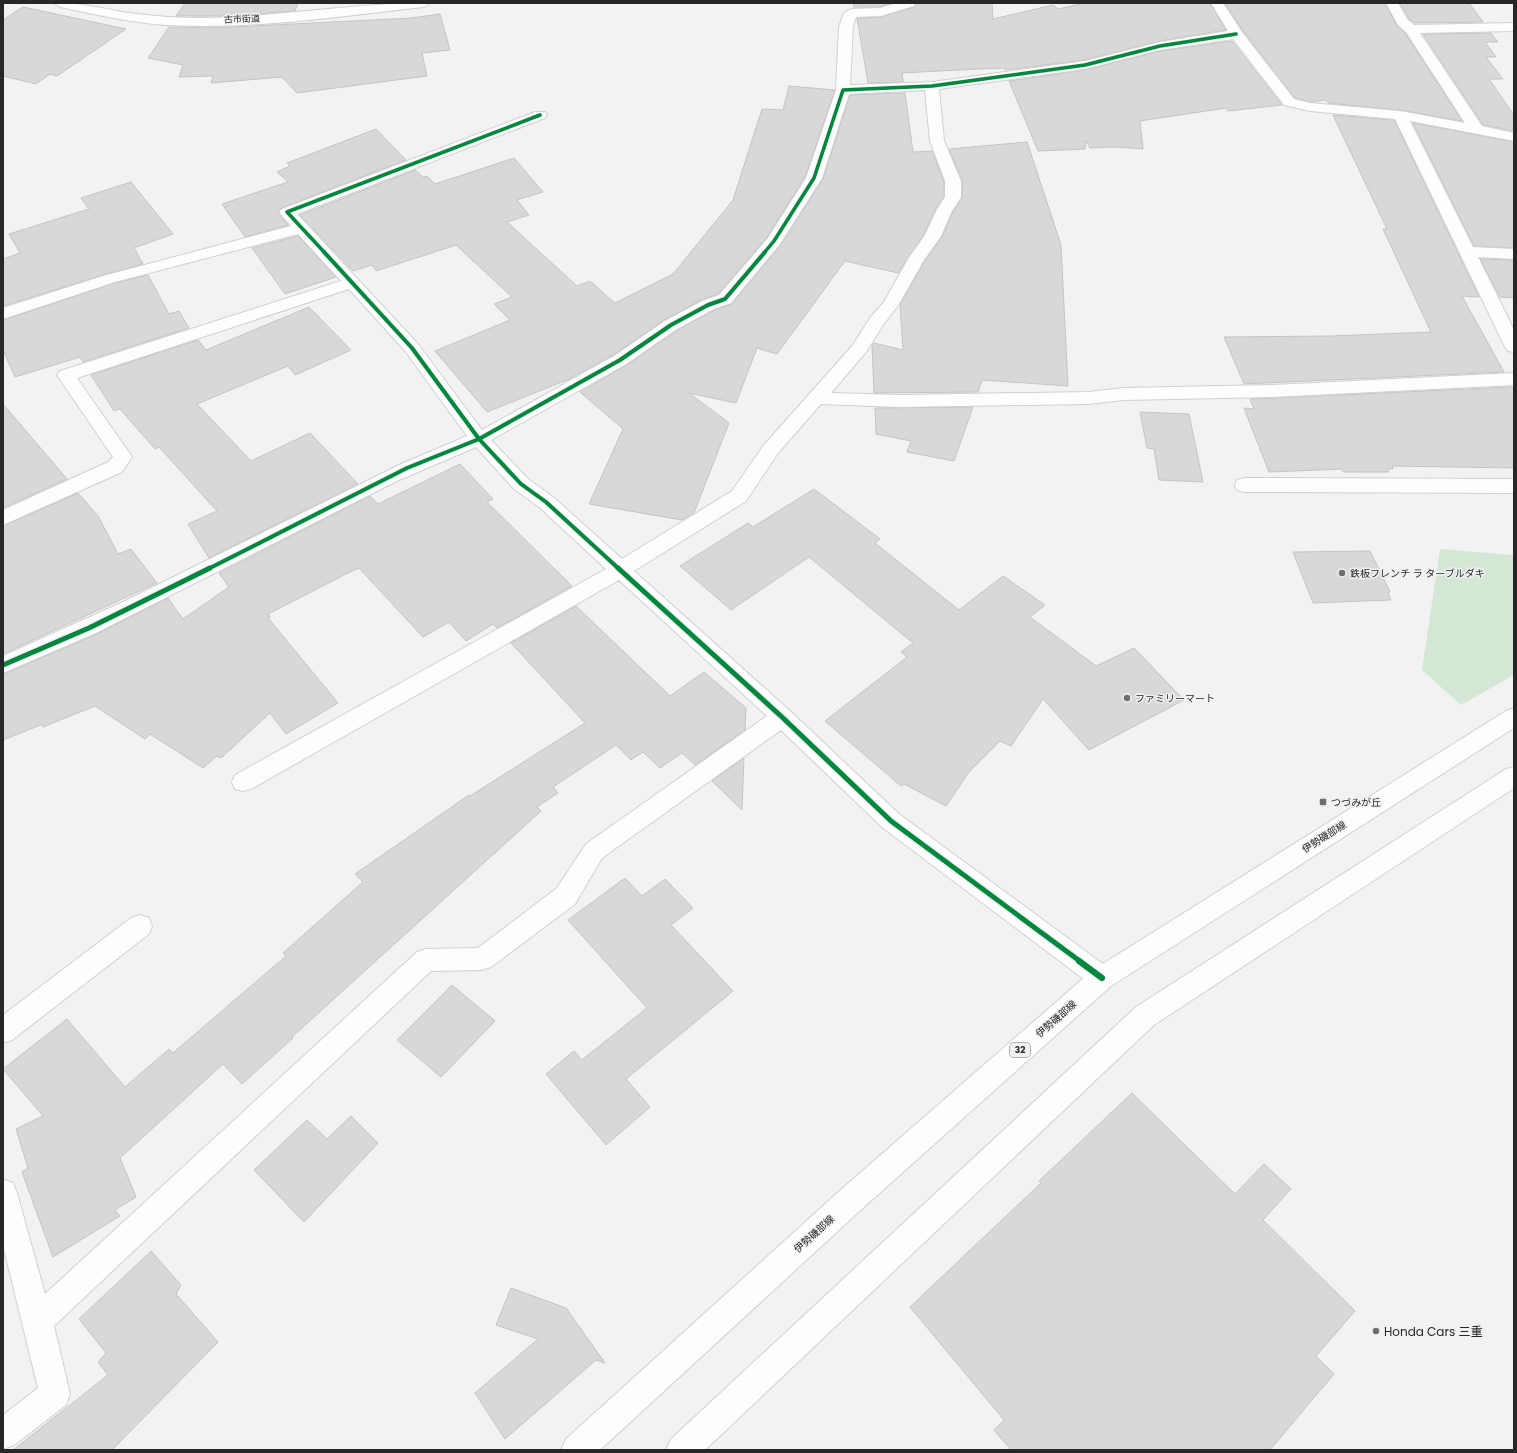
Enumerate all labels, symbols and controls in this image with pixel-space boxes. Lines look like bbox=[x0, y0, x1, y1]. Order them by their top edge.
street label: 古市街道 bbox=[224, 12, 260, 26]
place label: 鉄板フレンチ ラ ターブルダキ bbox=[1350, 566, 1485, 581]
marker: 鉄板フレンチ ラ ターブルダキ bbox=[1337, 568, 1347, 578]
place label: ファミリーマート bbox=[1135, 691, 1215, 706]
marker: ファミリーマート bbox=[1122, 693, 1132, 703]
place label: つづみが丘 bbox=[1331, 795, 1381, 810]
marker: つづみが丘 bbox=[1318, 797, 1328, 807]
street label: 伊勢磯部線 bbox=[1299, 817, 1349, 857]
street label: 伊勢磯部線 bbox=[1032, 997, 1080, 1041]
road number: 32 bbox=[1010, 1043, 1030, 1057]
street label: 伊勢磯部線 bbox=[790, 1212, 838, 1256]
place label: Honda Cars 三重 bbox=[1384, 1323, 1482, 1340]
marker: Honda Cars 三重 bbox=[1371, 1326, 1381, 1336]

